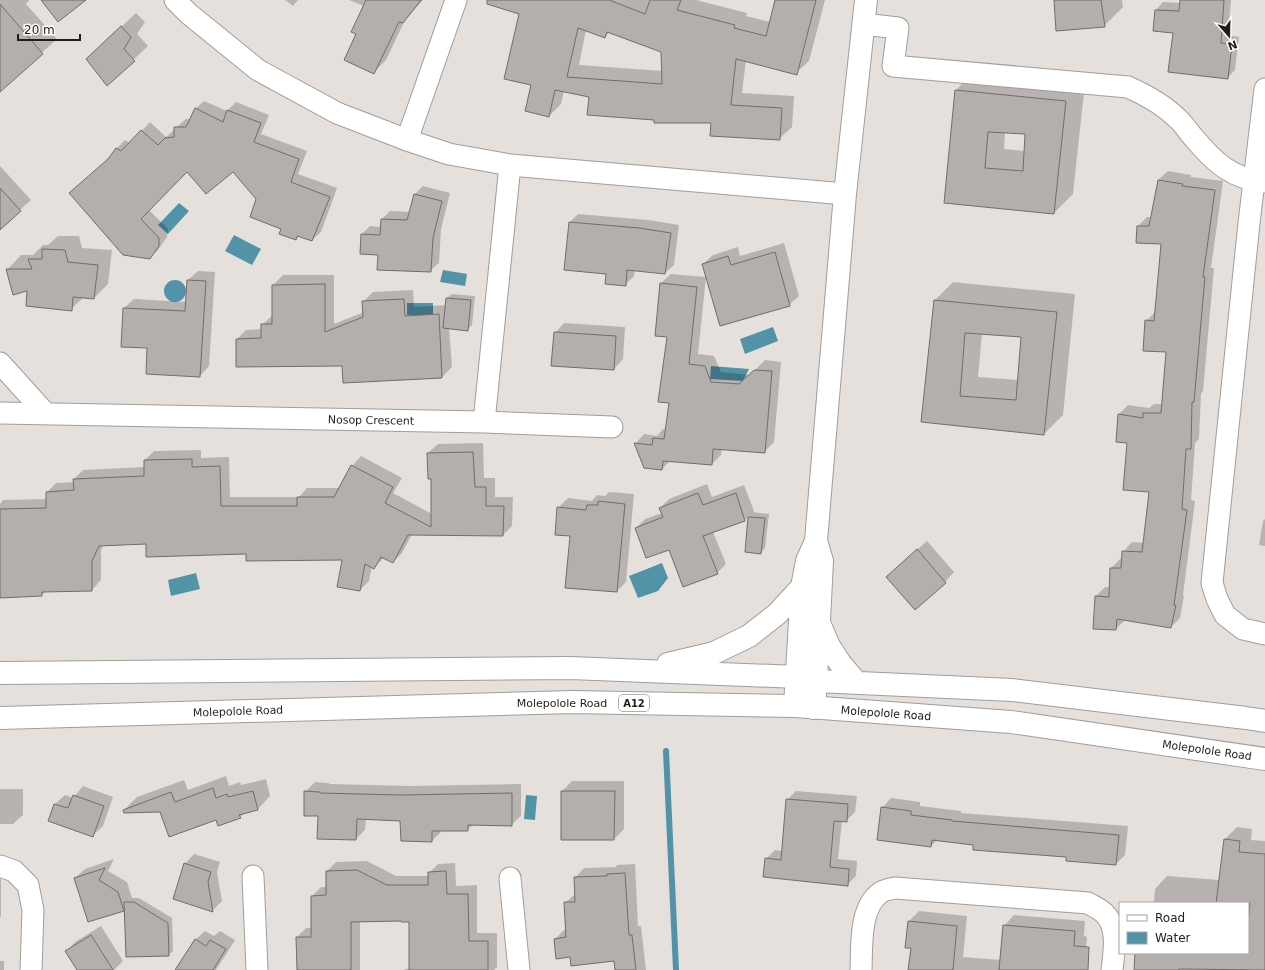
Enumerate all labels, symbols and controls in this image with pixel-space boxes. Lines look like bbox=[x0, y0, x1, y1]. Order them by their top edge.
scale bar bbox=[18, 16, 80, 42]
north arrow bbox=[1209, 16, 1249, 56]
text: 20 m bbox=[24, 23, 55, 37]
text: N bbox=[1226, 37, 1239, 53]
street label: Nosop Crescent bbox=[328, 413, 415, 428]
road number: A12 bbox=[619, 695, 649, 711]
street label: Molepolole Road bbox=[517, 697, 607, 710]
street label: Molepolole Road bbox=[193, 703, 283, 720]
street label: Molepolole Road bbox=[840, 704, 932, 723]
street label: Molepolole Road bbox=[1161, 738, 1253, 763]
legend bbox=[1119, 902, 1249, 954]
text: Road bbox=[1155, 911, 1185, 925]
text: Water bbox=[1155, 931, 1191, 945]

